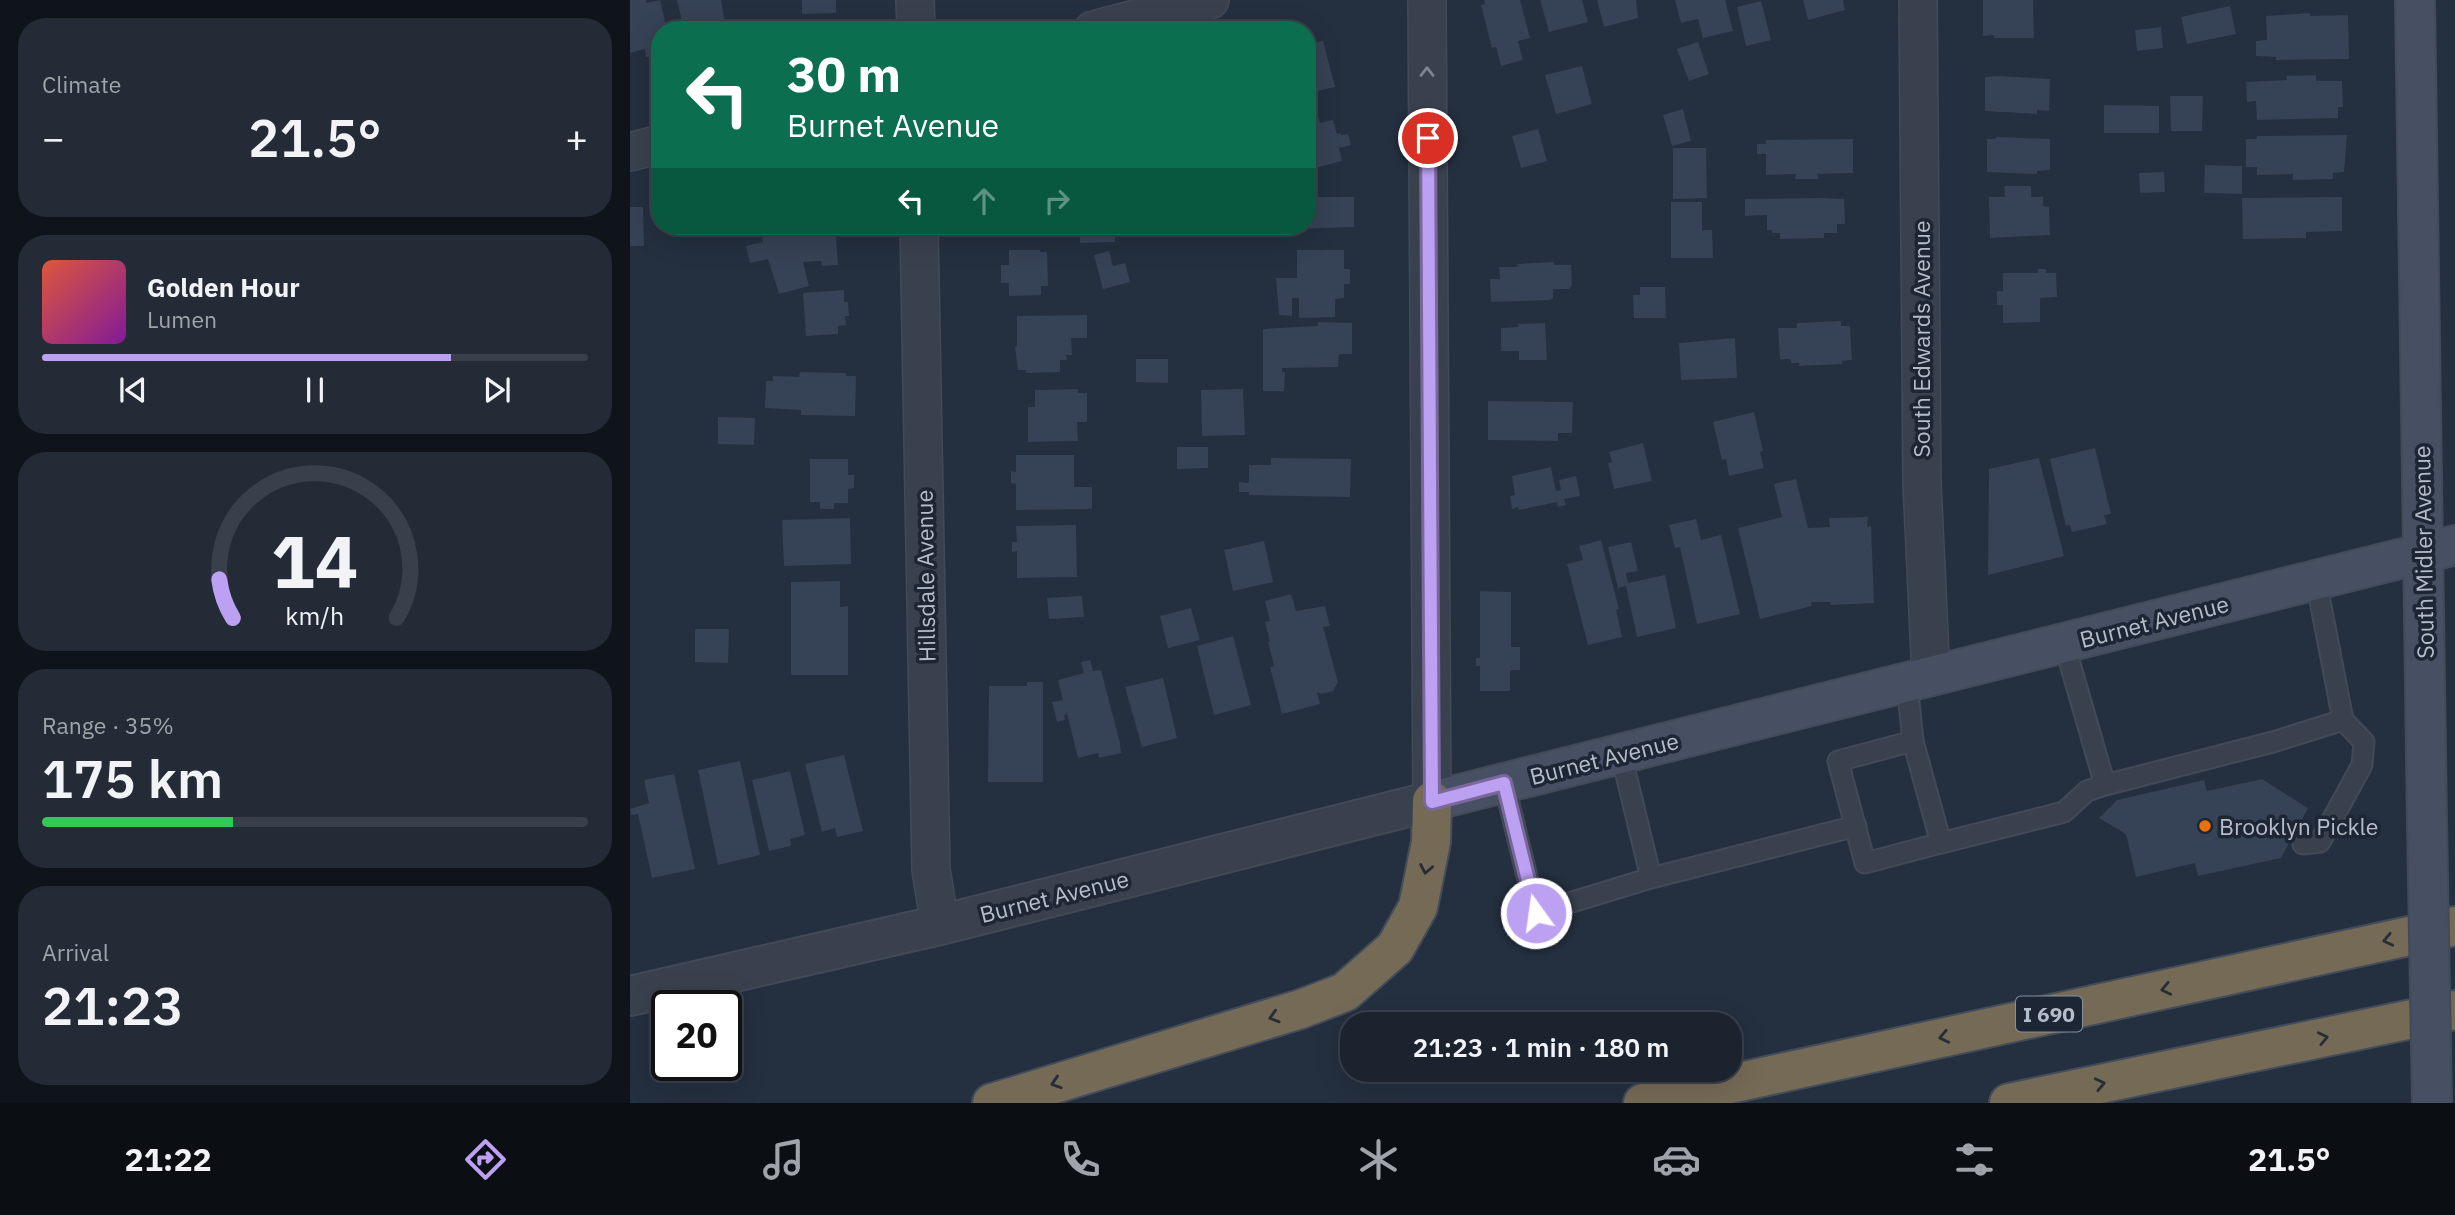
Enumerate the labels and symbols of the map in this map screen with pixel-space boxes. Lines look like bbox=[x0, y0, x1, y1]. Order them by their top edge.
one-way arrow bbox=[1419, 66, 1435, 77]
pin bbox=[1398, 108, 1458, 168]
street label: South Edwards Avenue bbox=[1906, 220, 1936, 458]
street label: South Midler Avenue bbox=[2406, 445, 2440, 659]
street label: Hillsdale Avenue bbox=[908, 490, 942, 662]
street label: Burnet Avenue bbox=[2076, 588, 2232, 654]
street label: Burnet Avenue bbox=[1526, 725, 1682, 791]
place label: Brooklyn Pickle bbox=[2219, 811, 2378, 841]
marker: Brooklyn Pickle bbox=[2197, 818, 2213, 834]
street label: Burnet Avenue bbox=[976, 863, 1132, 929]
one-way arrow bbox=[1419, 863, 1434, 875]
position arrow bbox=[1499, 876, 1573, 950]
one-way arrow bbox=[2382, 932, 2394, 947]
one-way arrow bbox=[2160, 980, 2172, 995]
speed limit sign: 20 bbox=[651, 990, 742, 1081]
road number: I 690 bbox=[2016, 996, 2082, 1032]
one-way arrow bbox=[1268, 1008, 1280, 1023]
one-way arrow bbox=[1938, 1029, 1950, 1044]
one-way arrow bbox=[2317, 1031, 2329, 1046]
one-way arrow bbox=[1050, 1074, 1062, 1089]
one-way arrow bbox=[2094, 1078, 2106, 1093]

